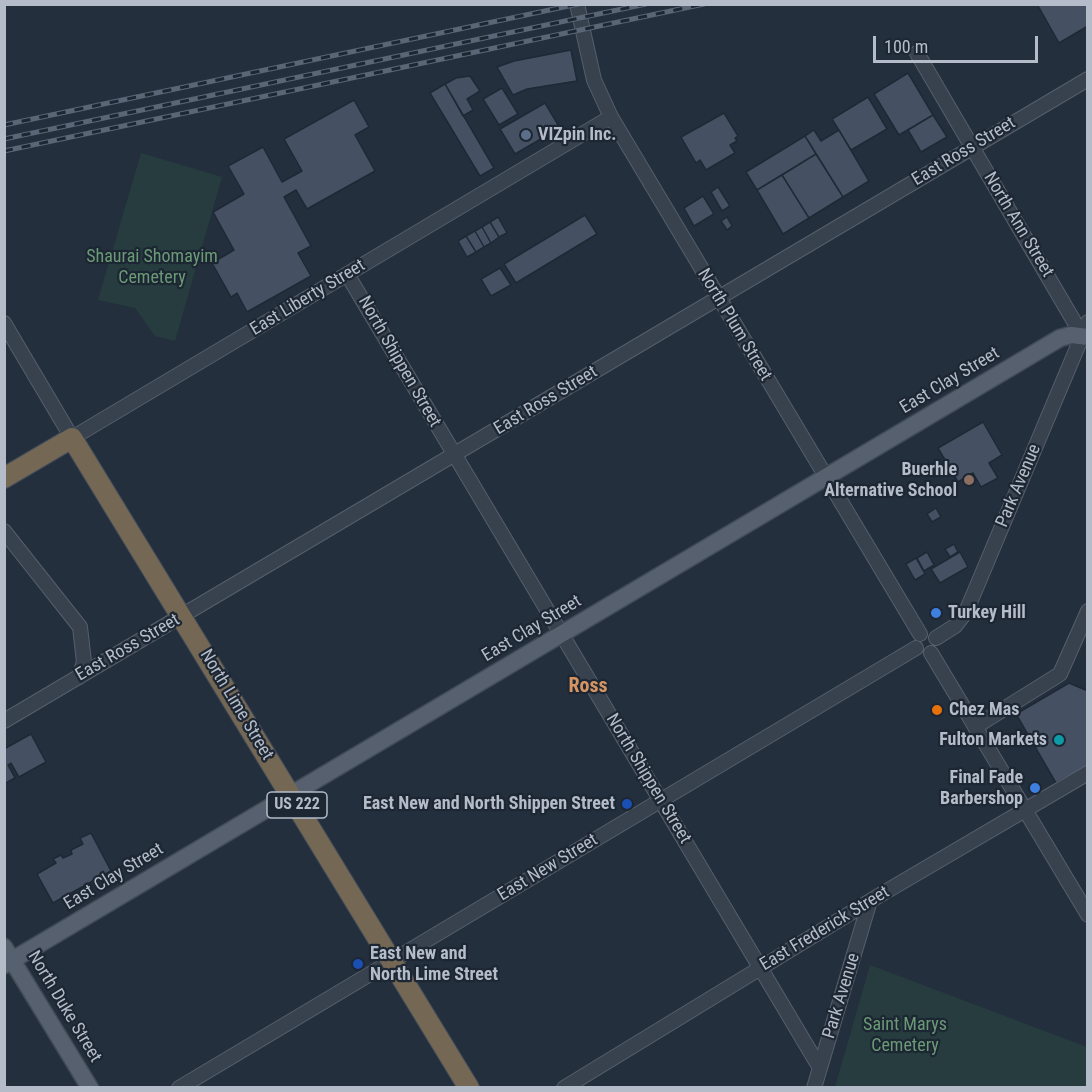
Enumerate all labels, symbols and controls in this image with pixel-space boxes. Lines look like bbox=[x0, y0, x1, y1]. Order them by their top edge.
scale bar bbox=[876, 24, 1041, 62]
text: 100 m bbox=[884, 36, 928, 57]
street label: East Ross Street bbox=[908, 113, 1020, 191]
place label: VIZpin Inc. bbox=[538, 124, 616, 146]
marker: VIZpin Inc. bbox=[519, 128, 533, 142]
street label: North Ann Street bbox=[978, 169, 1058, 281]
park label: Shaurai Shomayim Cemetery bbox=[86, 246, 218, 288]
street label: East Liberty Street bbox=[247, 255, 369, 341]
street label: North Plum Street bbox=[692, 265, 776, 385]
street label: North Shippen Street bbox=[353, 293, 445, 431]
street label: East Clay Street bbox=[896, 343, 1004, 419]
street label: East Ross Street bbox=[490, 362, 602, 440]
street label: Park Avenue bbox=[992, 441, 1046, 531]
place label: Buerhle Alternative School bbox=[824, 459, 957, 502]
marker: Buerhle Alternative School bbox=[962, 473, 976, 487]
street label: East Clay Street bbox=[478, 591, 586, 667]
place label: Turkey Hill bbox=[948, 602, 1026, 624]
marker: Turkey Hill bbox=[929, 606, 943, 620]
street label: East Ross Street bbox=[72, 610, 184, 686]
street label: North Lime Street bbox=[194, 646, 278, 764]
district label: Ross bbox=[568, 675, 608, 699]
place label: Chez Mas bbox=[949, 699, 1019, 721]
marker: Chez Mas bbox=[930, 703, 944, 717]
street label: North Shippen Street bbox=[601, 710, 695, 848]
place label: Fulton Markets bbox=[939, 729, 1047, 751]
marker: Fulton Markets bbox=[1052, 733, 1066, 747]
place label: Final Fade Barbershop bbox=[940, 767, 1023, 810]
marker: Final Fade Barbershop bbox=[1028, 781, 1042, 795]
road number: US 222 bbox=[267, 792, 327, 818]
place label: East New and North Shippen Street bbox=[363, 793, 615, 815]
marker: East New and North Shippen Street bbox=[620, 797, 634, 811]
street label: East New Street bbox=[494, 830, 602, 906]
street label: East Clay Street bbox=[60, 839, 168, 915]
street label: East Frederick Street bbox=[756, 882, 894, 976]
place label: East New and North Lime Street bbox=[370, 943, 498, 986]
street label: North Duke Street bbox=[22, 947, 106, 1067]
street label: Park Avenue bbox=[819, 951, 865, 1041]
marker: East New and North Lime Street bbox=[351, 957, 365, 971]
park label: Saint Marys Cemetery bbox=[863, 1014, 947, 1056]

